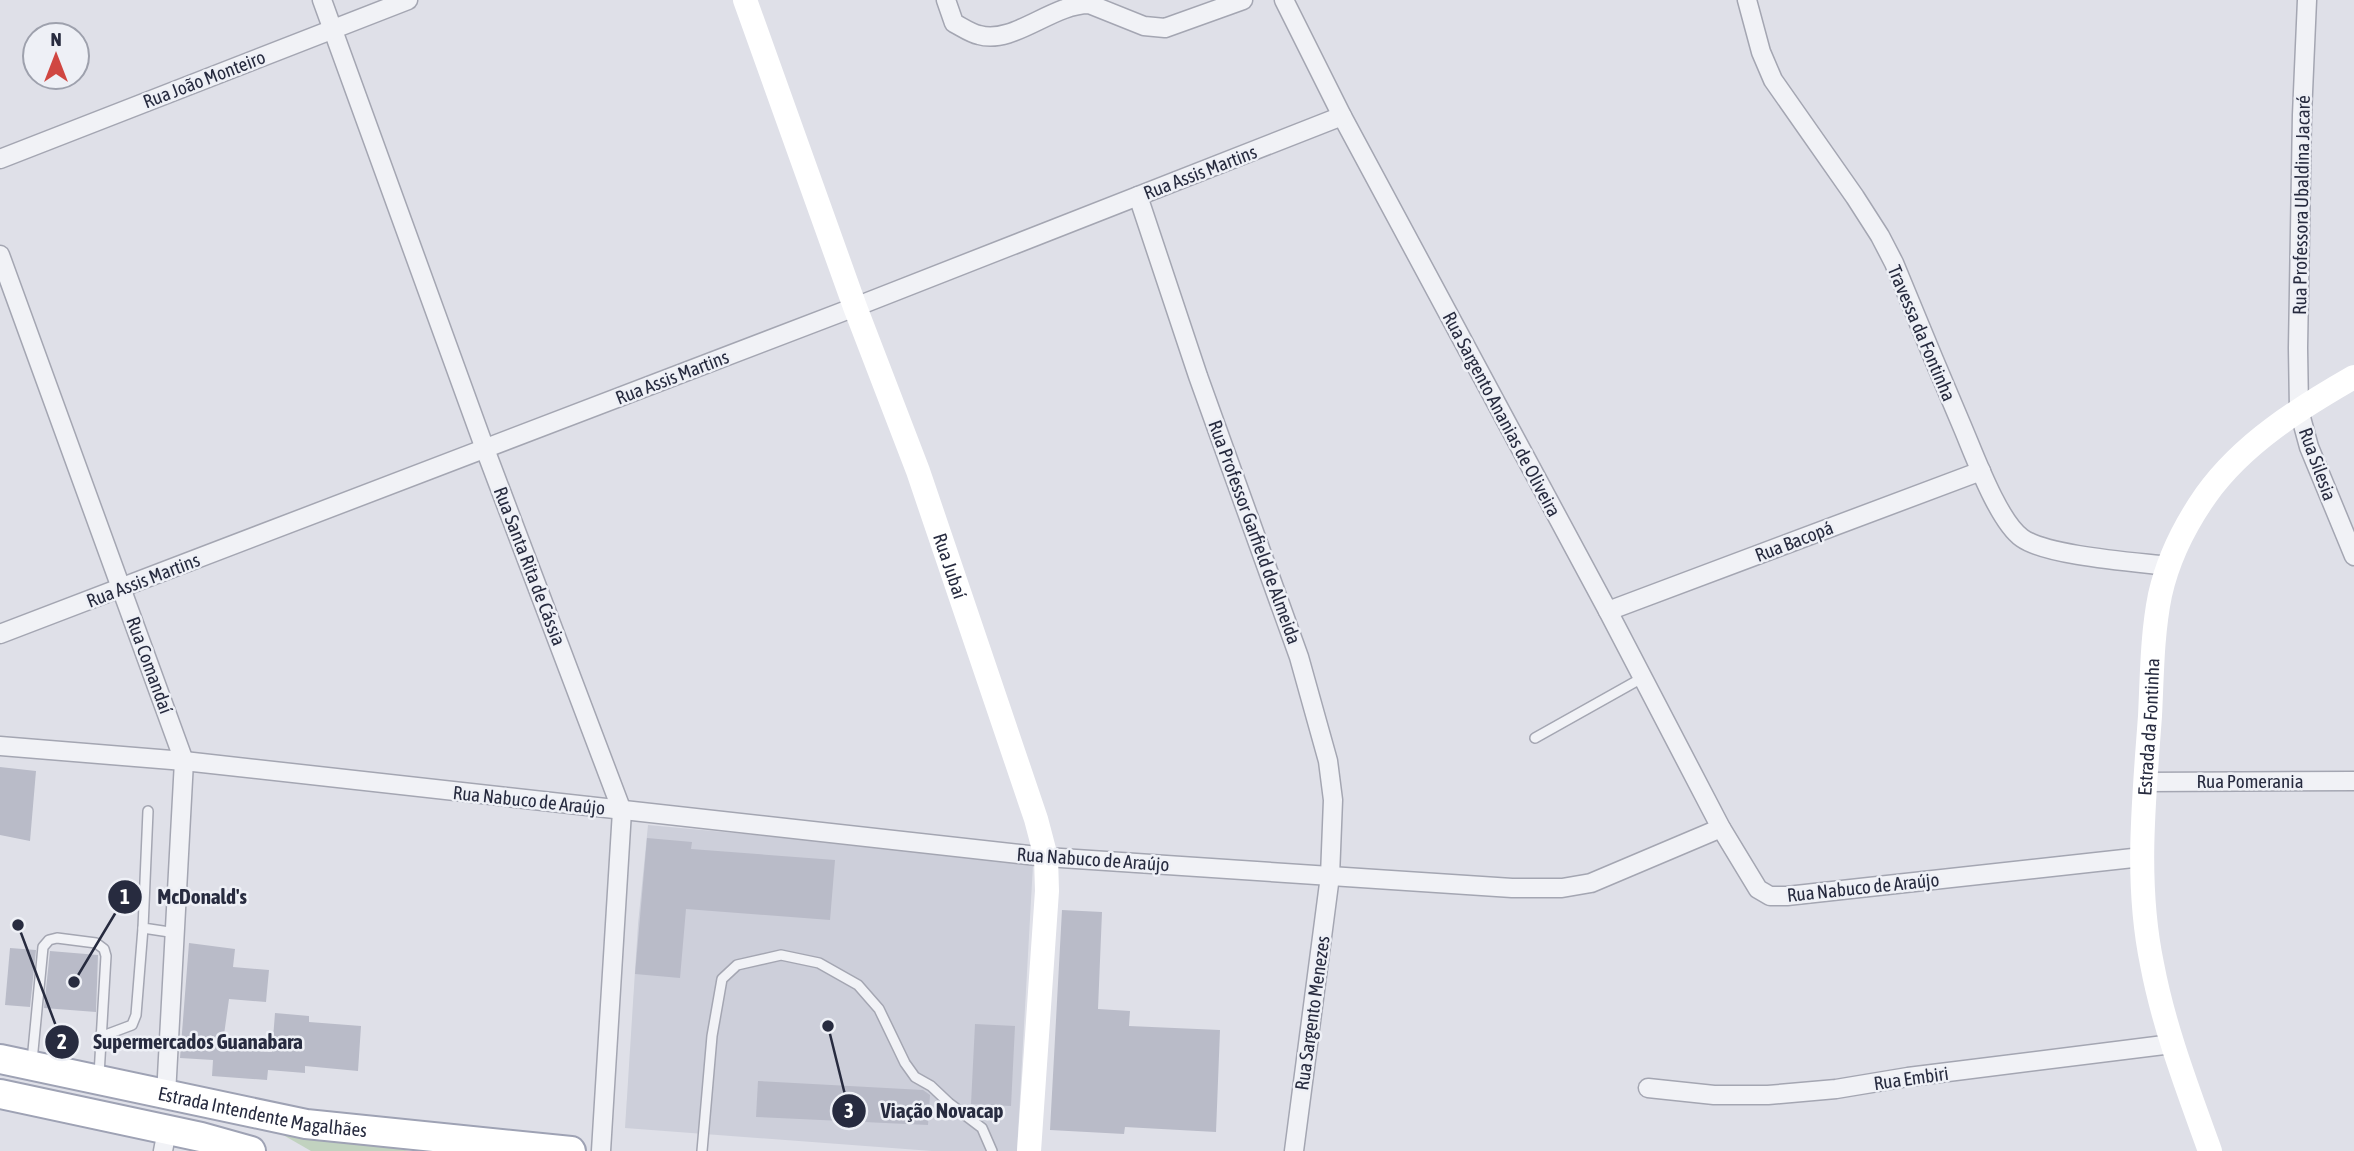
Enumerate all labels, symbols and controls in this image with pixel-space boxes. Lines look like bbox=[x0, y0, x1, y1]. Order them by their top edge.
north arrow bbox=[21, 21, 91, 91]
text: N bbox=[50, 28, 62, 50]
street label: Rua João Monteiro bbox=[140, 46, 268, 112]
street label: Rua Professora Ubaldina Jacaré bbox=[2288, 95, 2314, 315]
street label: Rua Assis Martins bbox=[1140, 140, 1260, 204]
street label: Travessa da Fontinha bbox=[1883, 262, 1961, 404]
street label: Rua Sargento Ananias de Oliveira bbox=[1439, 308, 1565, 520]
street label: Rua Assis Martins bbox=[612, 345, 732, 409]
street label: Rua Professor Garfield de Almeida bbox=[1204, 417, 1306, 647]
street label: Rua Silesia bbox=[2295, 425, 2341, 503]
street label: Rua Santa Rita de Cássia bbox=[490, 484, 570, 648]
street label: Rua Bacopá bbox=[1752, 516, 1836, 566]
street label: Rua Jubaí bbox=[929, 530, 971, 601]
street label: Rua Assis Martins bbox=[83, 548, 203, 612]
street label: Rua Comandaí bbox=[122, 614, 178, 716]
street label: Estrada da Fontinha bbox=[2133, 657, 2164, 796]
street label: Rua Pomerania bbox=[2197, 770, 2303, 792]
street label: Rua Nabuco de Araújo bbox=[452, 781, 606, 819]
street label: Rua Nabuco de Araújo bbox=[1016, 843, 1170, 875]
street label: Rua Nabuco de Araújo bbox=[1786, 868, 1940, 906]
callout: McDonald's bbox=[108, 876, 260, 918]
text: 1 bbox=[120, 884, 130, 908]
text: McDonald's bbox=[157, 884, 247, 908]
street label: Rua Sargento Menezes bbox=[1290, 934, 1334, 1092]
callout: Supermercados Guanabara bbox=[44, 1021, 317, 1063]
text: 2 bbox=[57, 1029, 67, 1053]
text: Supermercados Guanabara bbox=[93, 1029, 303, 1053]
street label: Rua Embiri bbox=[1872, 1062, 1950, 1094]
street label: Estrada Intendente Magalhães bbox=[156, 1082, 368, 1141]
callout: Viação Novacap bbox=[831, 1090, 1017, 1132]
text: 3 bbox=[844, 1098, 854, 1122]
text: Viação Novacap bbox=[880, 1098, 1003, 1122]

